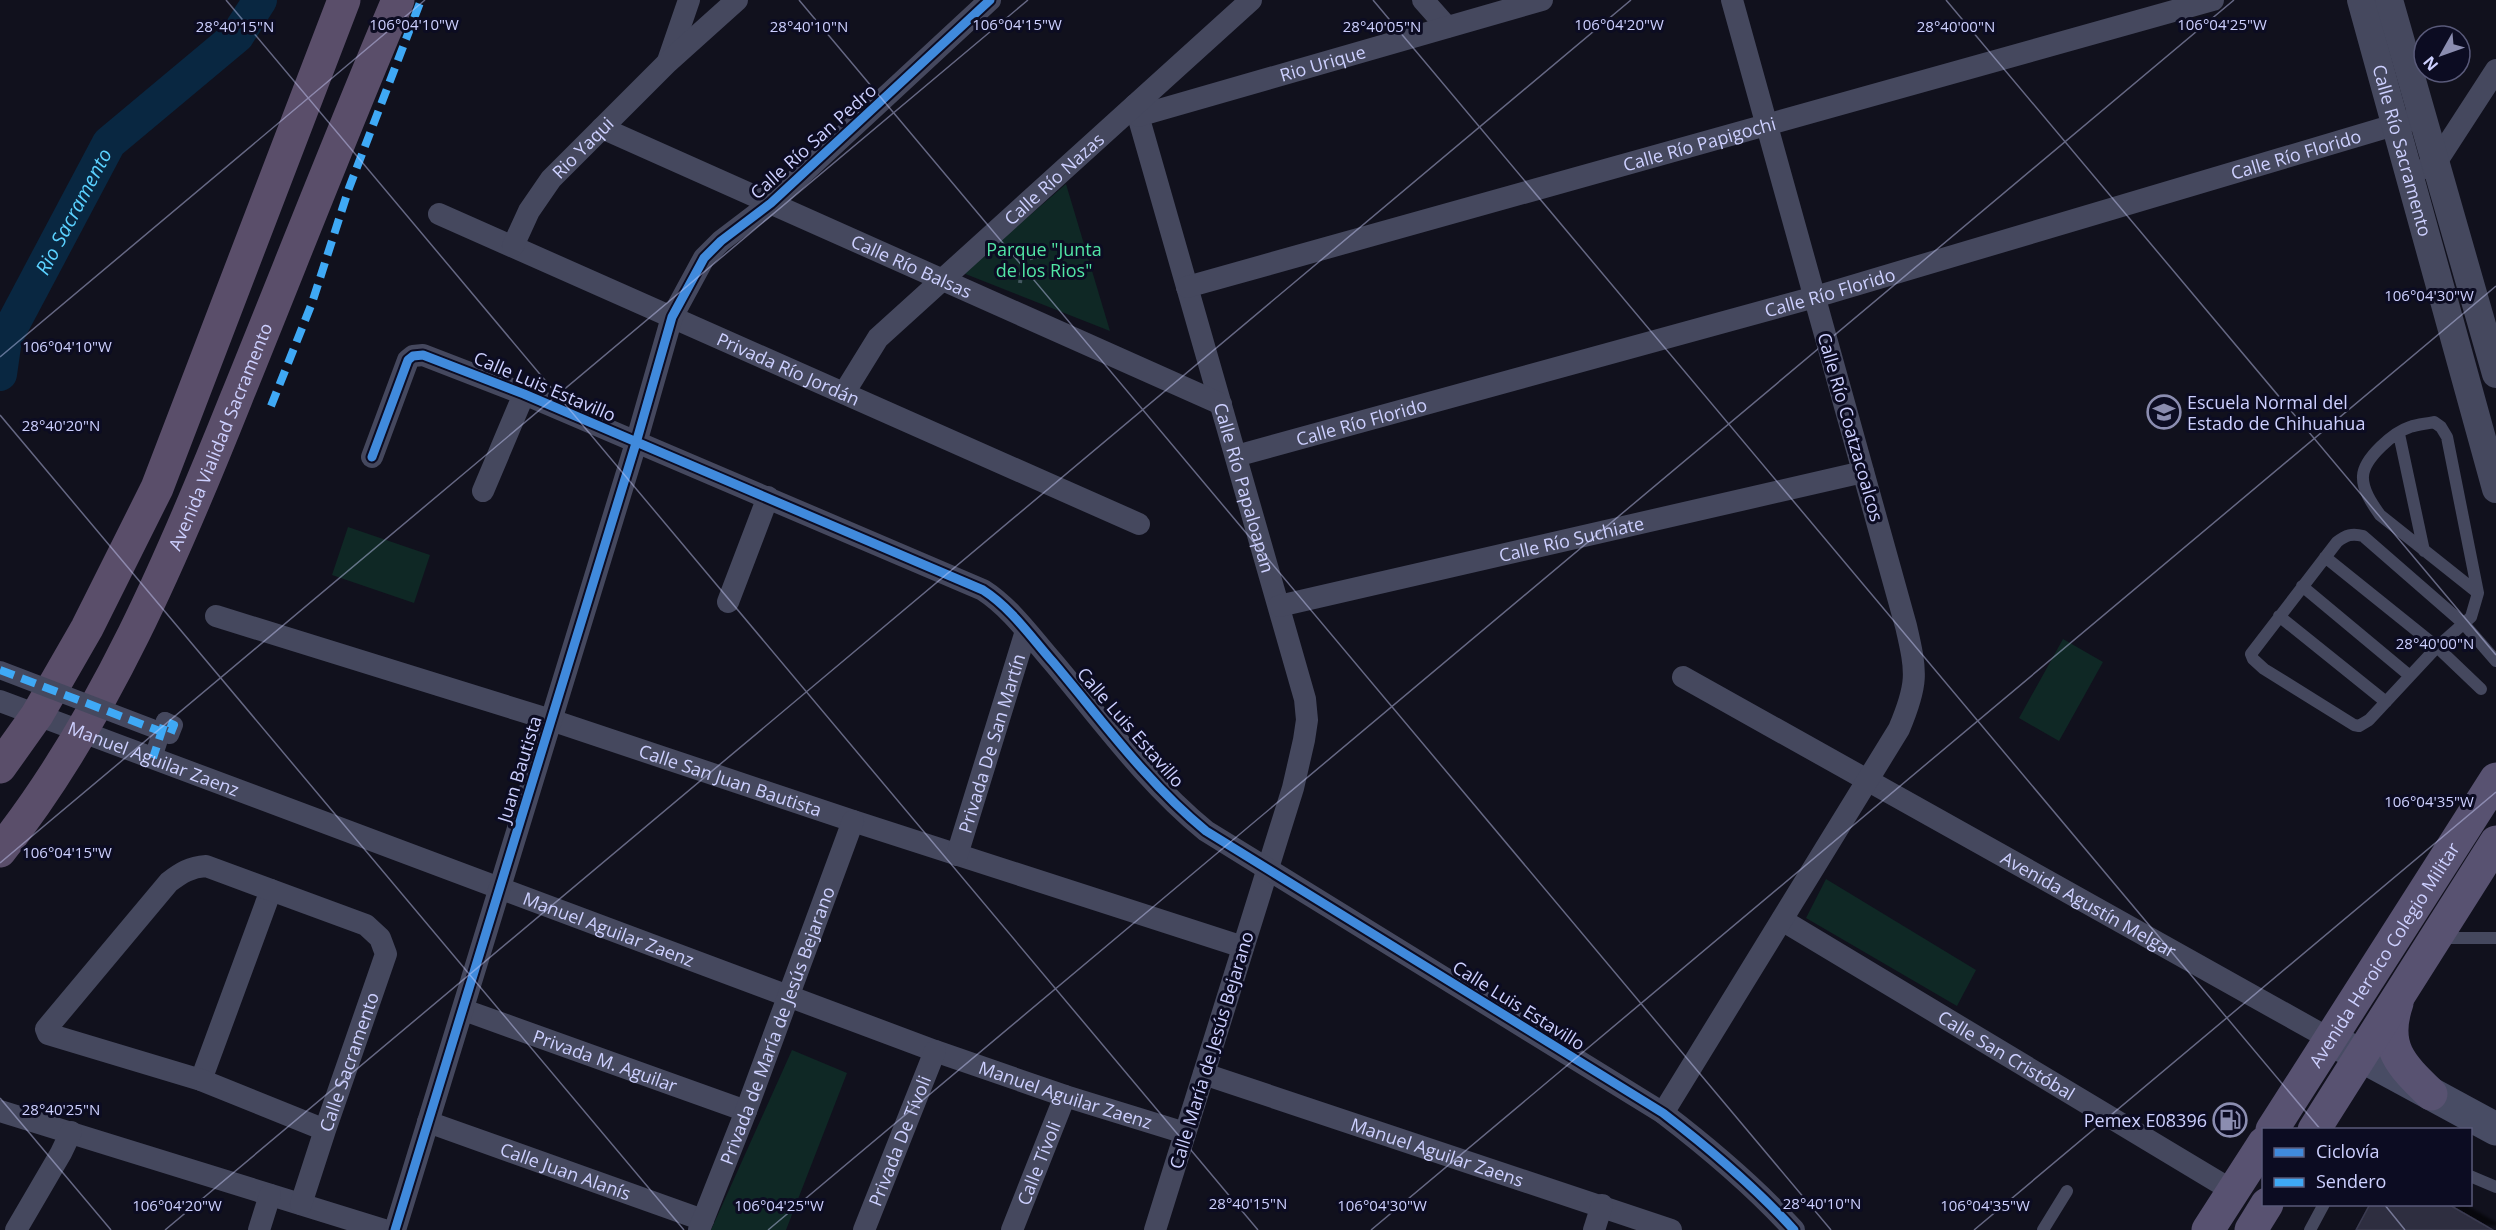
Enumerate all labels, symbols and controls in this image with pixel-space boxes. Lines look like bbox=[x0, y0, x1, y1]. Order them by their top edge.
text: 106°04'10"W bbox=[369, 14, 459, 34]
text: 106°04'15"W bbox=[972, 14, 1062, 34]
text: 106°04'20"W bbox=[1574, 14, 1664, 34]
text: 106°04'25"W bbox=[2177, 14, 2267, 34]
text: 28°40'15"N bbox=[196, 16, 274, 36]
text: 28°40'10"N bbox=[770, 16, 848, 36]
text: 28°40'05"N bbox=[1343, 16, 1421, 36]
text: 28°40'00"N bbox=[1917, 16, 1995, 36]
north arrow bbox=[2412, 24, 2472, 84]
street label: Rio Urique bbox=[1277, 39, 1368, 87]
text: N bbox=[2418, 52, 2443, 76]
street label: Calle Río Sacramento bbox=[2367, 62, 2438, 239]
street label: Calle Río San Pedro bbox=[745, 78, 881, 204]
street label: Rio Yaqui bbox=[547, 111, 619, 183]
street label: Calle Río Papigochi bbox=[1620, 111, 1778, 176]
street label: Calle Río Florido bbox=[2228, 124, 2364, 185]
street label: Calle Río Nazas bbox=[999, 127, 1109, 230]
water label: Rio Sacramento bbox=[28, 143, 117, 279]
street label: Calle Río Balsas bbox=[847, 229, 976, 303]
park label: Parque "Junta de los Rios" bbox=[986, 237, 1102, 282]
street label: Calle Río Florido bbox=[1762, 262, 1898, 322]
text: 106°04'30"W bbox=[2384, 285, 2474, 305]
street label: Avenida Vialidad Sacramento bbox=[162, 319, 278, 554]
street label: Privada Río Jordán bbox=[713, 327, 863, 411]
street label: Calle Río Coatzacoalcos bbox=[1813, 330, 1889, 524]
text: 106°04'10"W bbox=[22, 336, 112, 356]
street label: Calle Luis Estavillo bbox=[470, 345, 620, 427]
place label: Escuela Normal del Estado de Chihuahua bbox=[2187, 390, 2365, 435]
street label: Calle Río Florido bbox=[1293, 392, 1430, 451]
school or university icon: Escuela Normal del Estado de Chihuahua bbox=[2146, 394, 2182, 430]
street label: Calle Río Papaloapan bbox=[1209, 400, 1280, 575]
text: 28°40'20"N bbox=[22, 415, 100, 435]
street label: Calle Río Suchiate bbox=[1497, 511, 1646, 567]
text: 28°40'00"N bbox=[2396, 633, 2474, 653]
street label: Privada De San Martín bbox=[953, 651, 1030, 836]
street label: Calle Luis Estavillo bbox=[1072, 662, 1190, 792]
street label: Juan Bautista bbox=[491, 713, 547, 827]
street label: Manuel Aguilar Zaenz bbox=[65, 716, 243, 801]
street label: Calle San Juan Bautista bbox=[636, 738, 825, 822]
text: 106°04'35"W bbox=[2384, 791, 2474, 811]
street label: Avenida Heroico Colegio Militar bbox=[2303, 837, 2465, 1072]
text: 106°04'15"W bbox=[22, 842, 112, 862]
street label: Avenida Agustín Melgar bbox=[1997, 845, 2181, 963]
street label: Privada de María de Jesús Bejarano bbox=[714, 883, 840, 1168]
street label: Manuel Aguilar Zaenz bbox=[520, 886, 698, 972]
street label: Calle María de Jesús Bejarano bbox=[1163, 928, 1259, 1172]
street label: Calle Luis Estavillo bbox=[1448, 955, 1590, 1055]
street label: Calle Sacramento bbox=[313, 989, 384, 1135]
street label: Calle San Cristóbal bbox=[1934, 1005, 2079, 1105]
street label: Privada M. Aguilar bbox=[530, 1024, 681, 1098]
street label: Manuel Aguilar Zaenz bbox=[976, 1055, 1155, 1134]
street label: Privada De Tívoli bbox=[863, 1072, 936, 1210]
text: 28°40'25"N bbox=[22, 1099, 100, 1119]
fuel station icon: Pemex E08396 bbox=[2212, 1102, 2248, 1138]
place label: Pemex E08396 bbox=[2084, 1108, 2207, 1132]
street label: Manuel Aguilar Zaens bbox=[1348, 1112, 1527, 1192]
street label: Calle Tívoli bbox=[1011, 1117, 1066, 1209]
legend bbox=[2262, 1128, 2472, 1206]
street label: Calle Juan Alanís bbox=[497, 1137, 634, 1205]
text: Ciclovía bbox=[2316, 1139, 2379, 1163]
text: Sendero bbox=[2316, 1169, 2386, 1193]
text: 28°40'15"N bbox=[1209, 1193, 1287, 1213]
text: 28°40'10"N bbox=[1783, 1193, 1861, 1213]
text: 106°04'20"W bbox=[132, 1195, 222, 1215]
text: 106°04'25"W bbox=[734, 1195, 824, 1215]
text: 106°04'30"W bbox=[1337, 1195, 1427, 1215]
text: 106°04'35"W bbox=[1940, 1195, 2030, 1215]

